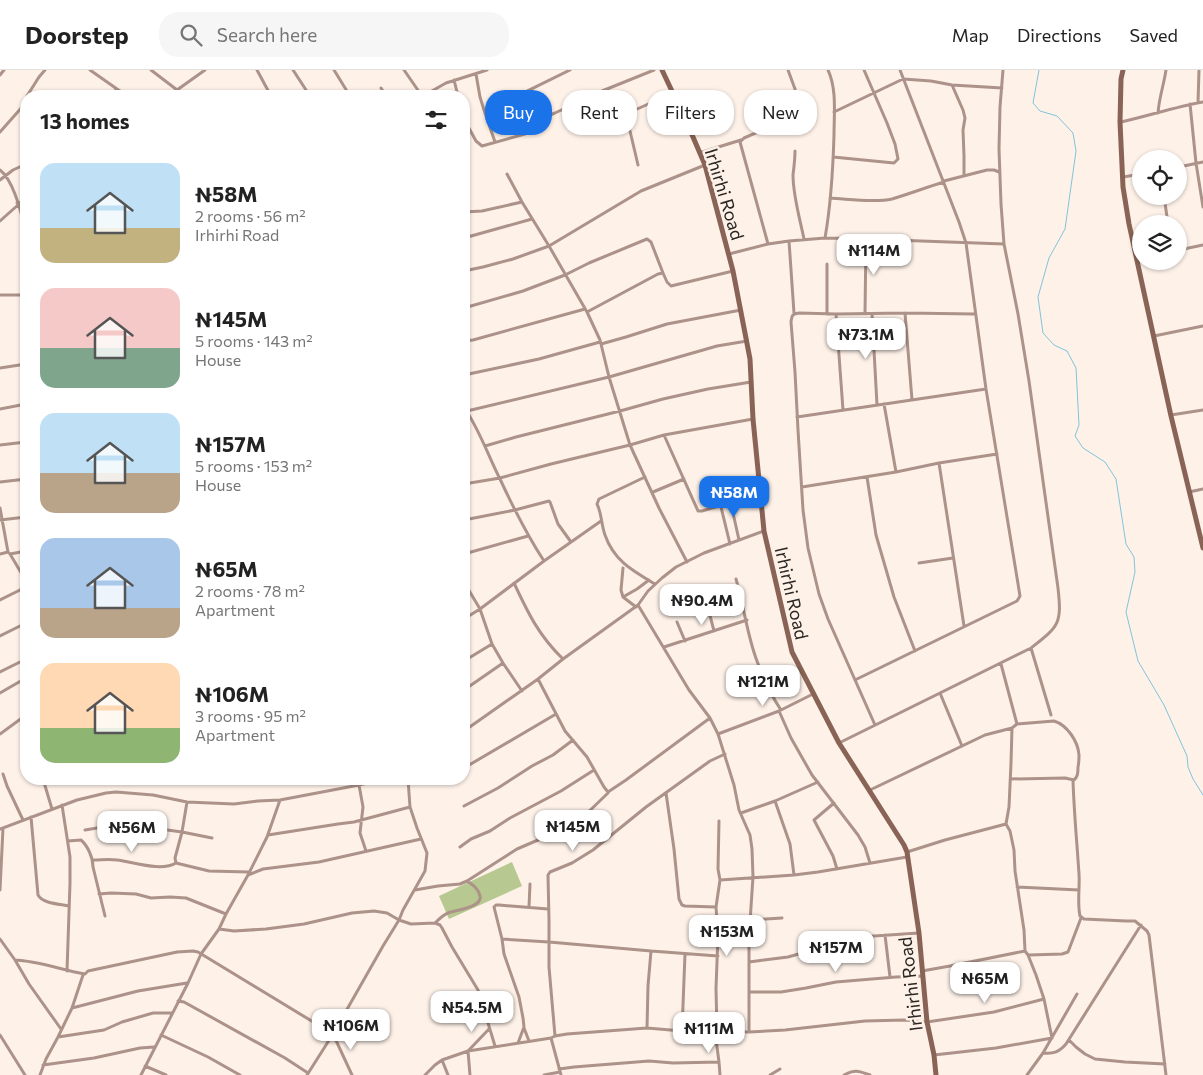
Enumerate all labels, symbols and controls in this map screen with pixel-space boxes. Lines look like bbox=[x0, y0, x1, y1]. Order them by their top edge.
search box bbox=[159, 12, 509, 57]
text: Doorstep bbox=[25, 20, 129, 49]
icon: search bbox=[177, 21, 205, 49]
text: Search here bbox=[217, 23, 317, 46]
text: Map bbox=[952, 24, 989, 46]
text: Directions bbox=[1017, 24, 1101, 46]
text: Saved bbox=[1129, 24, 1178, 46]
chip: Buy bbox=[485, 90, 552, 135]
chip: Rent bbox=[562, 90, 637, 135]
chip: Filters bbox=[647, 90, 734, 135]
chip: New bbox=[744, 90, 817, 135]
icon: filters bbox=[422, 106, 450, 134]
text: 13 homes bbox=[40, 108, 130, 133]
street label: Irhirhi Road bbox=[701, 145, 749, 243]
map controls bbox=[1132, 150, 1187, 270]
button: locate bbox=[1132, 150, 1187, 205]
text: ₦58M bbox=[195, 181, 258, 206]
icon: home bbox=[80, 183, 140, 243]
text: 2 rooms · 56 m² bbox=[195, 206, 306, 225]
button: layers bbox=[1132, 215, 1187, 270]
text: Irhirhi Road bbox=[195, 225, 279, 244]
pin: ₦114M bbox=[839, 234, 909, 276]
text: ₦114M bbox=[848, 240, 900, 259]
text: ₦145M bbox=[195, 306, 267, 331]
icon: home bbox=[80, 308, 140, 368]
pin: ₦73.1M bbox=[825, 318, 907, 360]
text: ₦73.1M bbox=[838, 324, 894, 343]
text: 5 rooms · 143 m² bbox=[195, 331, 313, 350]
text: House bbox=[195, 350, 241, 369]
text: ₦157M bbox=[195, 431, 266, 456]
icon: home bbox=[80, 433, 140, 493]
text: 5 rooms · 153 m² bbox=[195, 456, 312, 475]
text: House bbox=[195, 475, 241, 494]
pin: ₦58M bbox=[704, 476, 764, 518]
text: ₦58M bbox=[710, 482, 758, 501]
street label: Irhirhi Road bbox=[771, 544, 813, 642]
text: ₦65M bbox=[195, 556, 258, 581]
icon: home bbox=[80, 558, 140, 618]
text: 2 rooms · 78 m² bbox=[195, 581, 305, 600]
pin: ₦90.4M bbox=[661, 584, 743, 626]
text: ₦90.4M bbox=[671, 590, 733, 609]
text: Apartment bbox=[195, 600, 275, 619]
pin: ₦121M bbox=[728, 664, 798, 707]
text: ₦121M bbox=[737, 671, 789, 690]
text: ₦106M bbox=[195, 681, 269, 706]
icon: home bbox=[80, 683, 140, 743]
text: 3 rooms · 95 m² bbox=[195, 706, 306, 725]
text: Apartment bbox=[195, 725, 275, 744]
pin: ₦56M bbox=[102, 810, 162, 853]
pin: ₦145M bbox=[538, 810, 608, 852]
text: ₦145M bbox=[545, 816, 601, 835]
text: ₦56M bbox=[108, 817, 156, 836]
pin: ₦153M bbox=[692, 914, 762, 957]
text: ₦153M bbox=[700, 921, 754, 940]
pin: ₦157M bbox=[801, 930, 871, 973]
street label: Irhirhi Road bbox=[893, 936, 927, 1032]
text: ₦157M bbox=[809, 937, 863, 956]
pin: ₦65M bbox=[955, 962, 1015, 1004]
text: ₦65M bbox=[961, 968, 1009, 987]
pin: ₦54.5M bbox=[431, 990, 513, 1033]
text: ₦54.5M bbox=[441, 997, 503, 1016]
pin: ₦106M bbox=[316, 1008, 386, 1051]
pin: ₦111M bbox=[674, 1012, 744, 1054]
text: ₦106M bbox=[323, 1015, 379, 1034]
text: ₦111M bbox=[684, 1018, 734, 1037]

